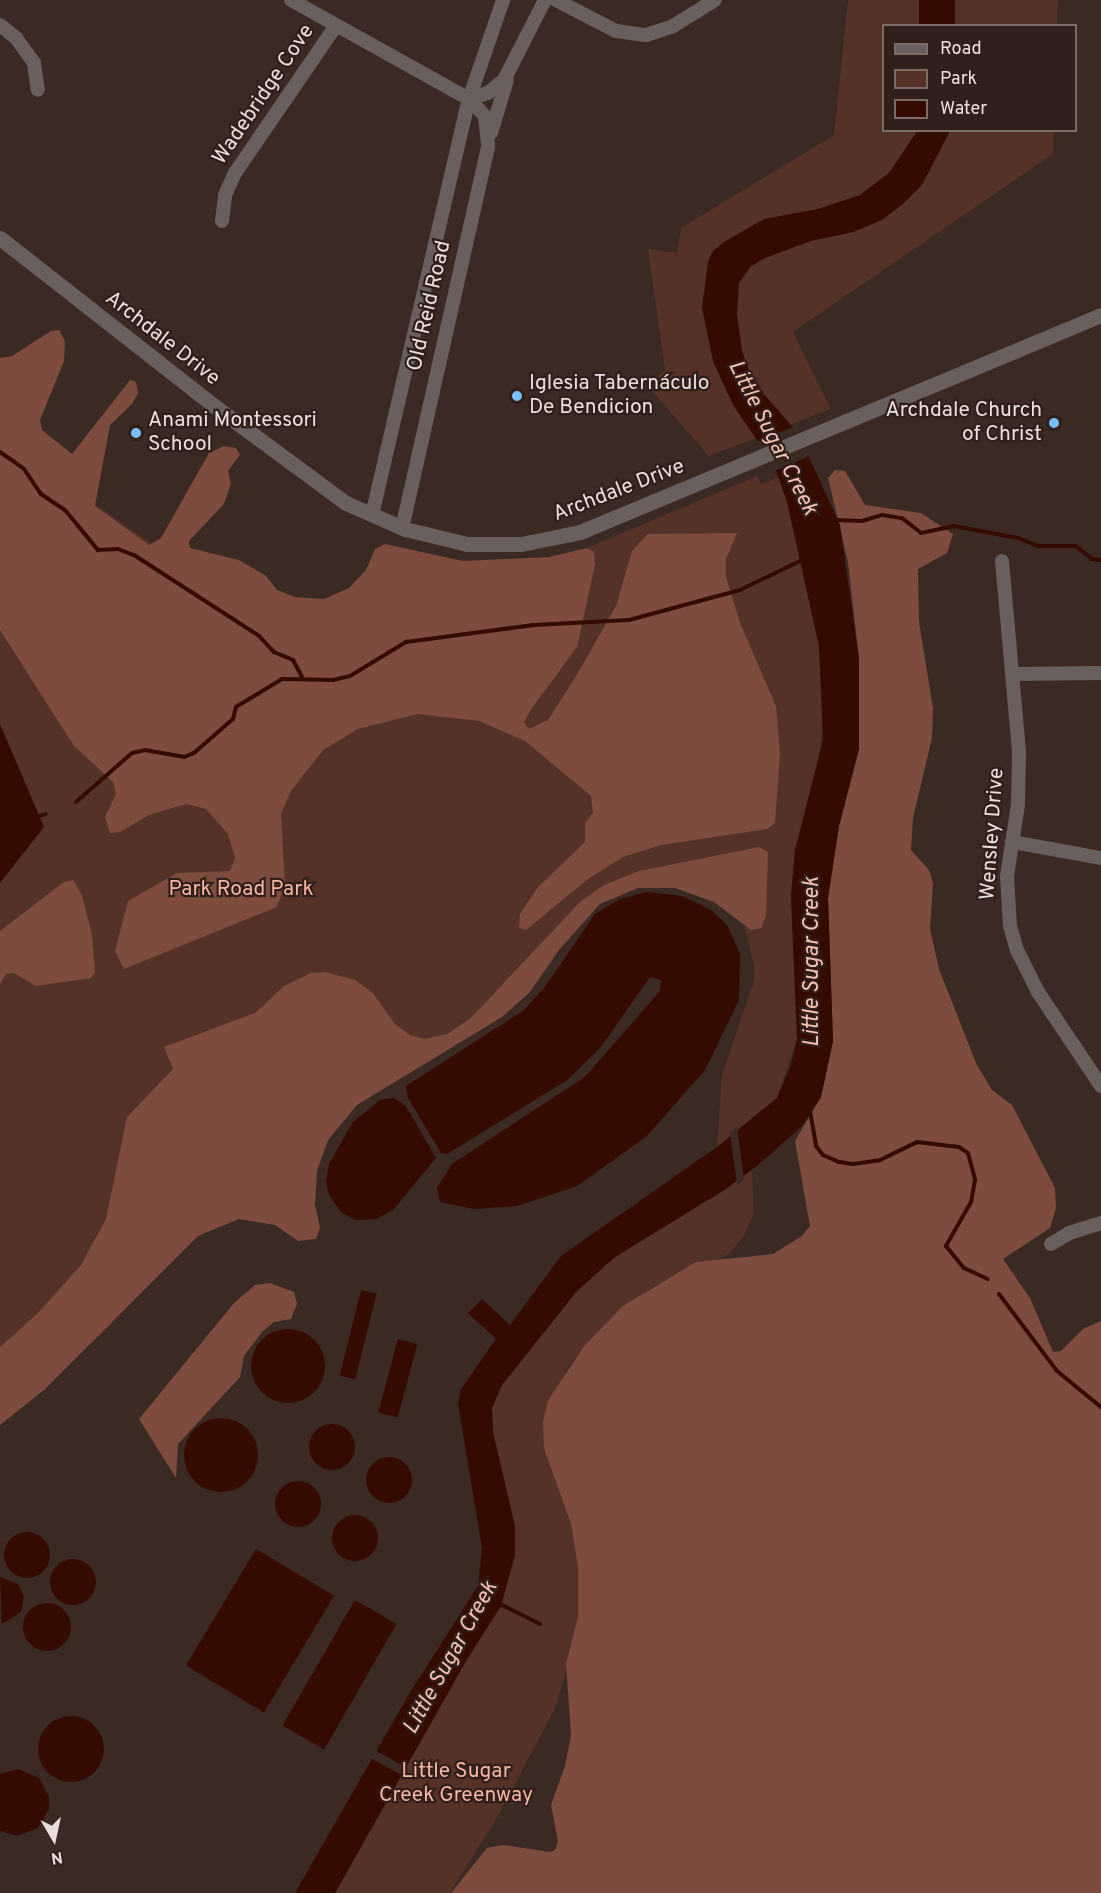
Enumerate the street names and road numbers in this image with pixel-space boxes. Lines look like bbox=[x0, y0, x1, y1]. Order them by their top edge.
street label: Wadebridge Cove bbox=[208, 20, 320, 170]
street label: Old Reid Road bbox=[403, 238, 457, 374]
street label: Archdale Drive bbox=[100, 286, 224, 392]
street label: Archdale Drive bbox=[550, 454, 688, 528]
street label: Wensley Drive bbox=[976, 767, 1010, 901]

